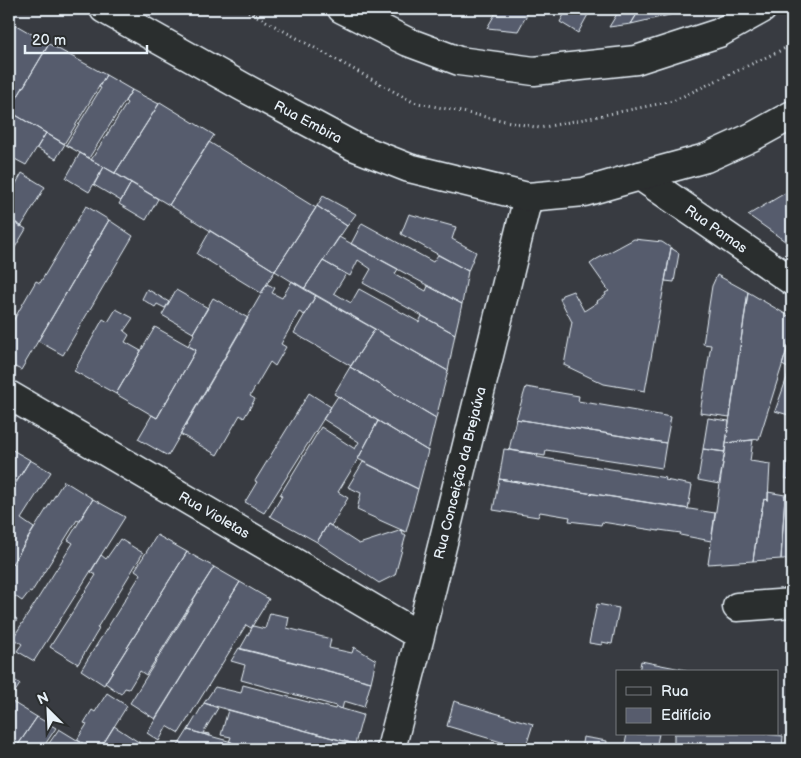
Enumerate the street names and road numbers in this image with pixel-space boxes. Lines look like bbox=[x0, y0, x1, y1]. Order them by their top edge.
street label: Rua Embira bbox=[271, 97, 345, 147]
street label: Rua Pamas bbox=[682, 201, 750, 257]
street label: Rua Conceição da Brejaúva bbox=[430, 385, 490, 561]
street label: Rua Violetas bbox=[176, 488, 253, 542]

